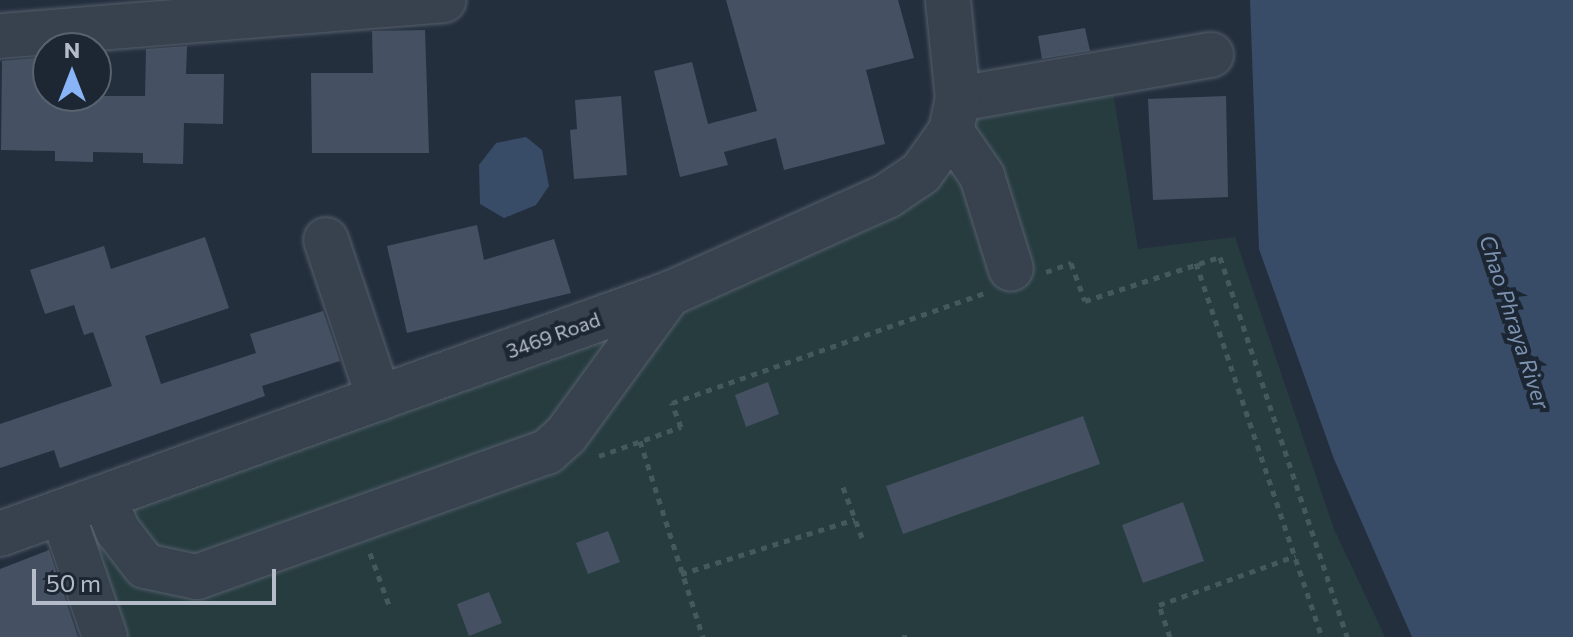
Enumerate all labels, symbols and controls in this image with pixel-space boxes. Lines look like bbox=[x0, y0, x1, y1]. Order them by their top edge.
north arrow bbox=[32, 32, 112, 112]
text: N bbox=[64, 36, 80, 63]
water label: Chao Phraya River bbox=[1474, 232, 1556, 412]
street label: 3469 Road bbox=[503, 307, 603, 363]
scale bar bbox=[36, 553, 280, 603]
text: 50 m bbox=[46, 568, 101, 597]

